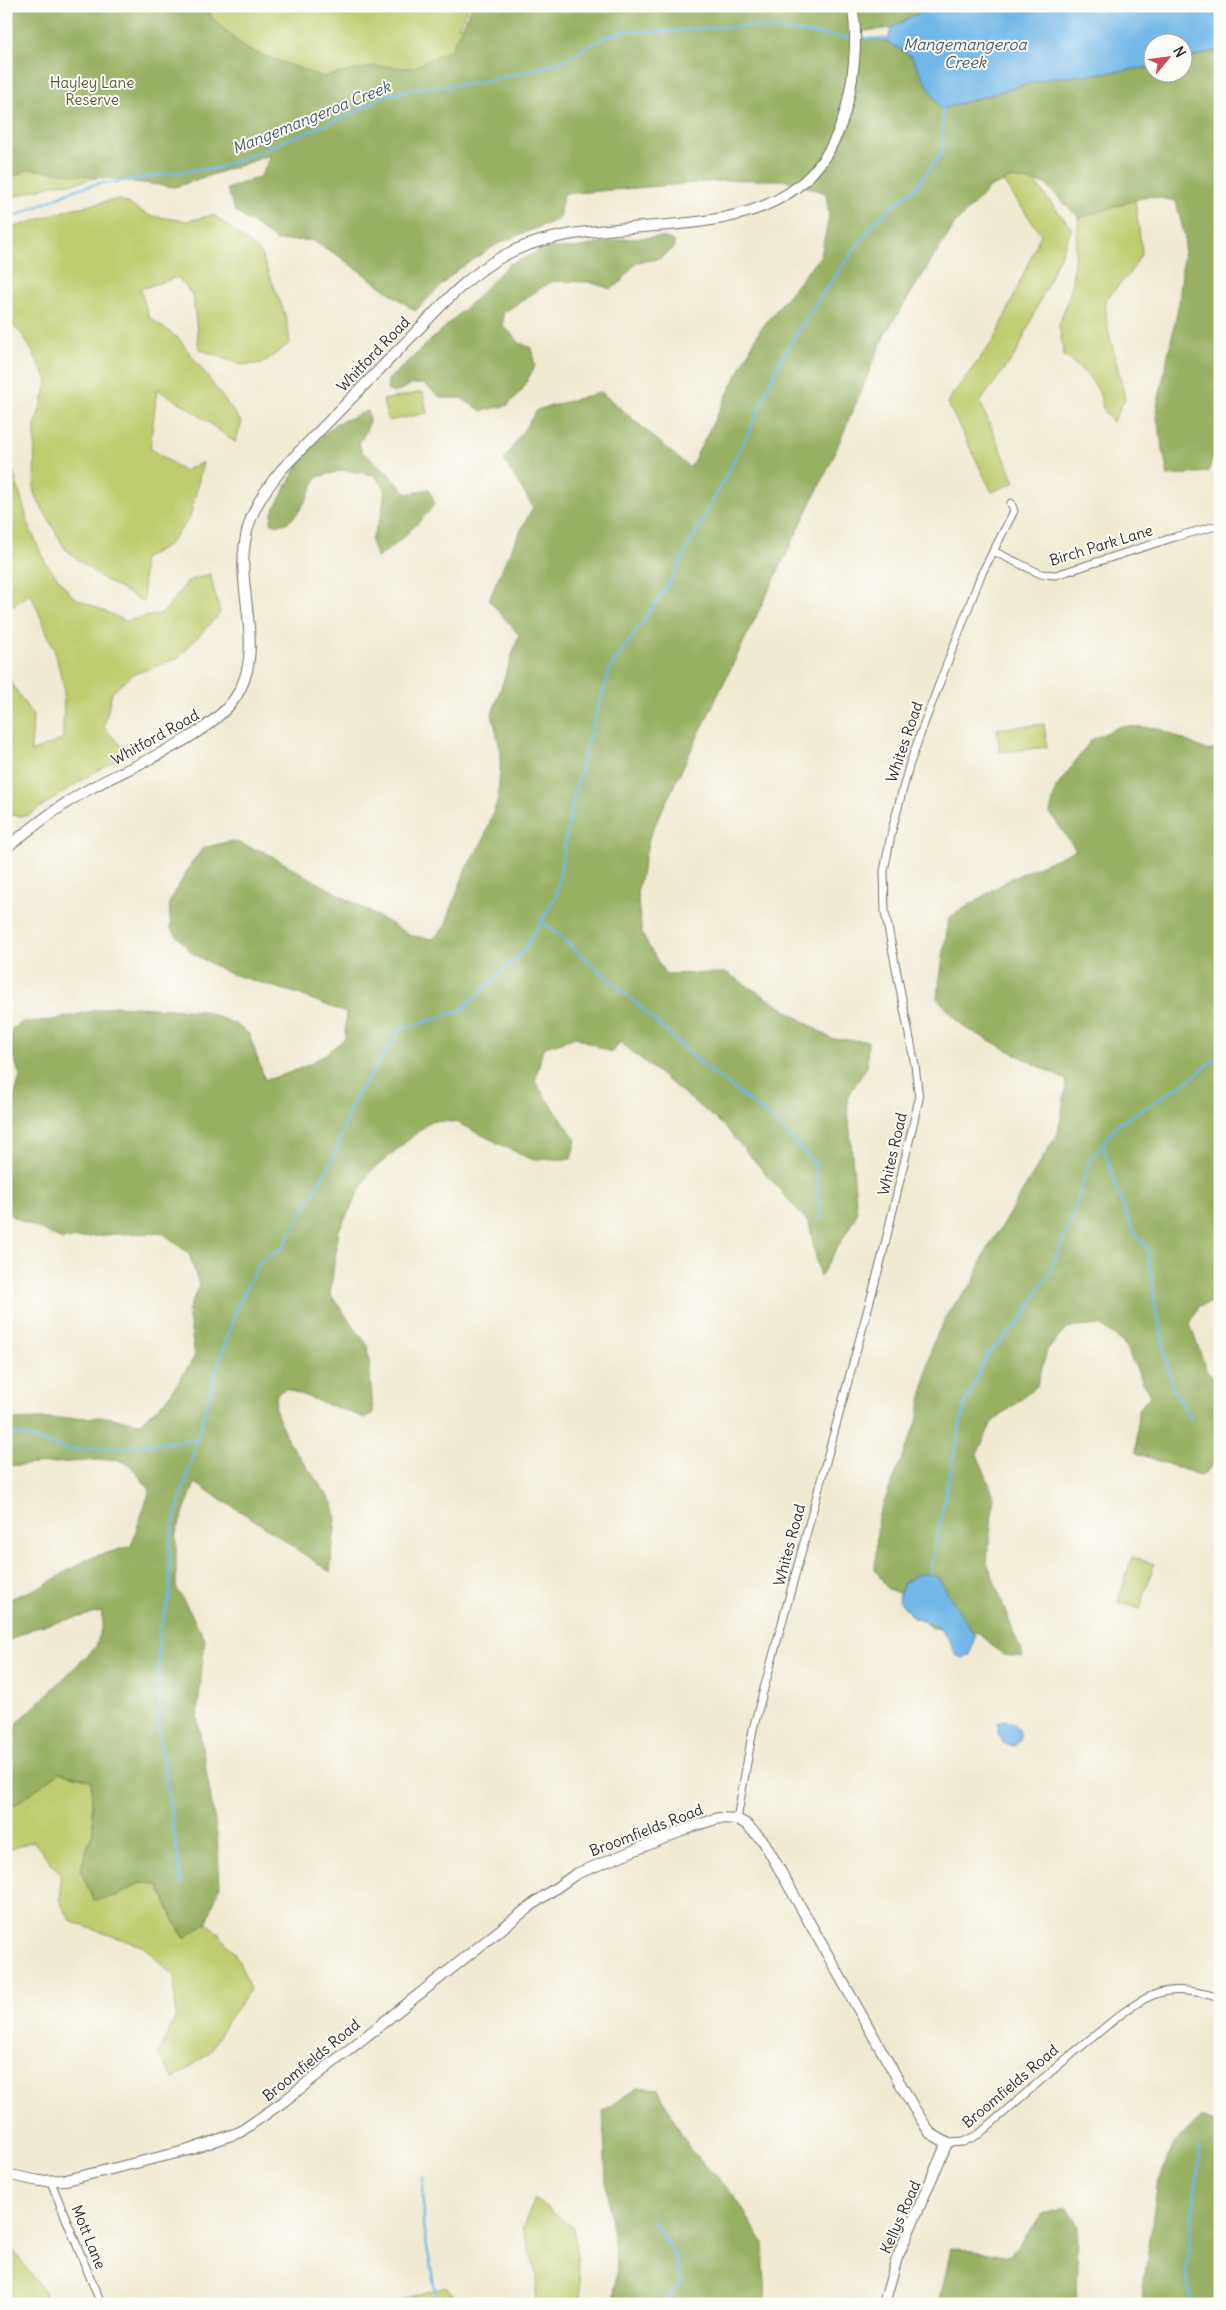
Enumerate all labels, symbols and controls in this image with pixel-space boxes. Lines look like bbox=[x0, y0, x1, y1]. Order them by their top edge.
north arrow bbox=[1144, 32, 1194, 82]
water label: Mangemangeroa Creek bbox=[903, 34, 1028, 72]
text: N bbox=[1169, 43, 1190, 60]
park label: Hayley Lane Reserve bbox=[50, 73, 134, 109]
water label: Mangemangeroa Creek bbox=[229, 75, 395, 158]
street label: Whitford Road bbox=[332, 312, 414, 396]
street label: Birch Park Lane bbox=[1047, 520, 1155, 570]
street label: Whites Road bbox=[881, 699, 927, 785]
street label: Whitford Road bbox=[108, 705, 202, 769]
street label: Whites Road bbox=[873, 1111, 911, 1197]
street label: Whites Road bbox=[769, 1502, 809, 1588]
street label: Broomfields Road bbox=[587, 1800, 706, 1860]
street label: Broomfields Road bbox=[258, 2015, 364, 2105]
street label: Broomfields Road bbox=[958, 2040, 1062, 2132]
street label: Kellys Road bbox=[875, 2177, 925, 2256]
street label: Mott Lane bbox=[68, 2202, 110, 2272]

